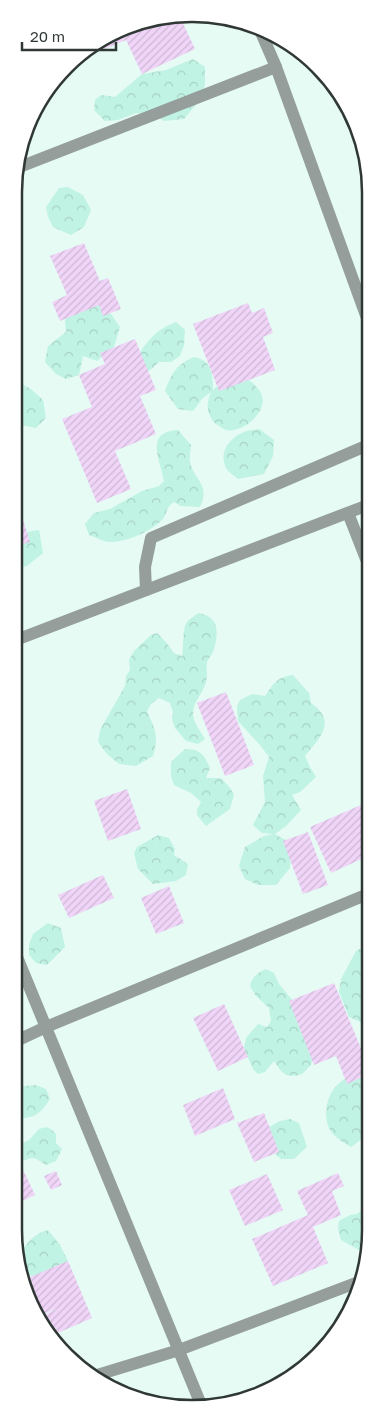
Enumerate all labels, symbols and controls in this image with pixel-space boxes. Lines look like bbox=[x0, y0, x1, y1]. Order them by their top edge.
scale bar bbox=[22, 20, 116, 52]
text: 20 m bbox=[30, 27, 65, 45]

